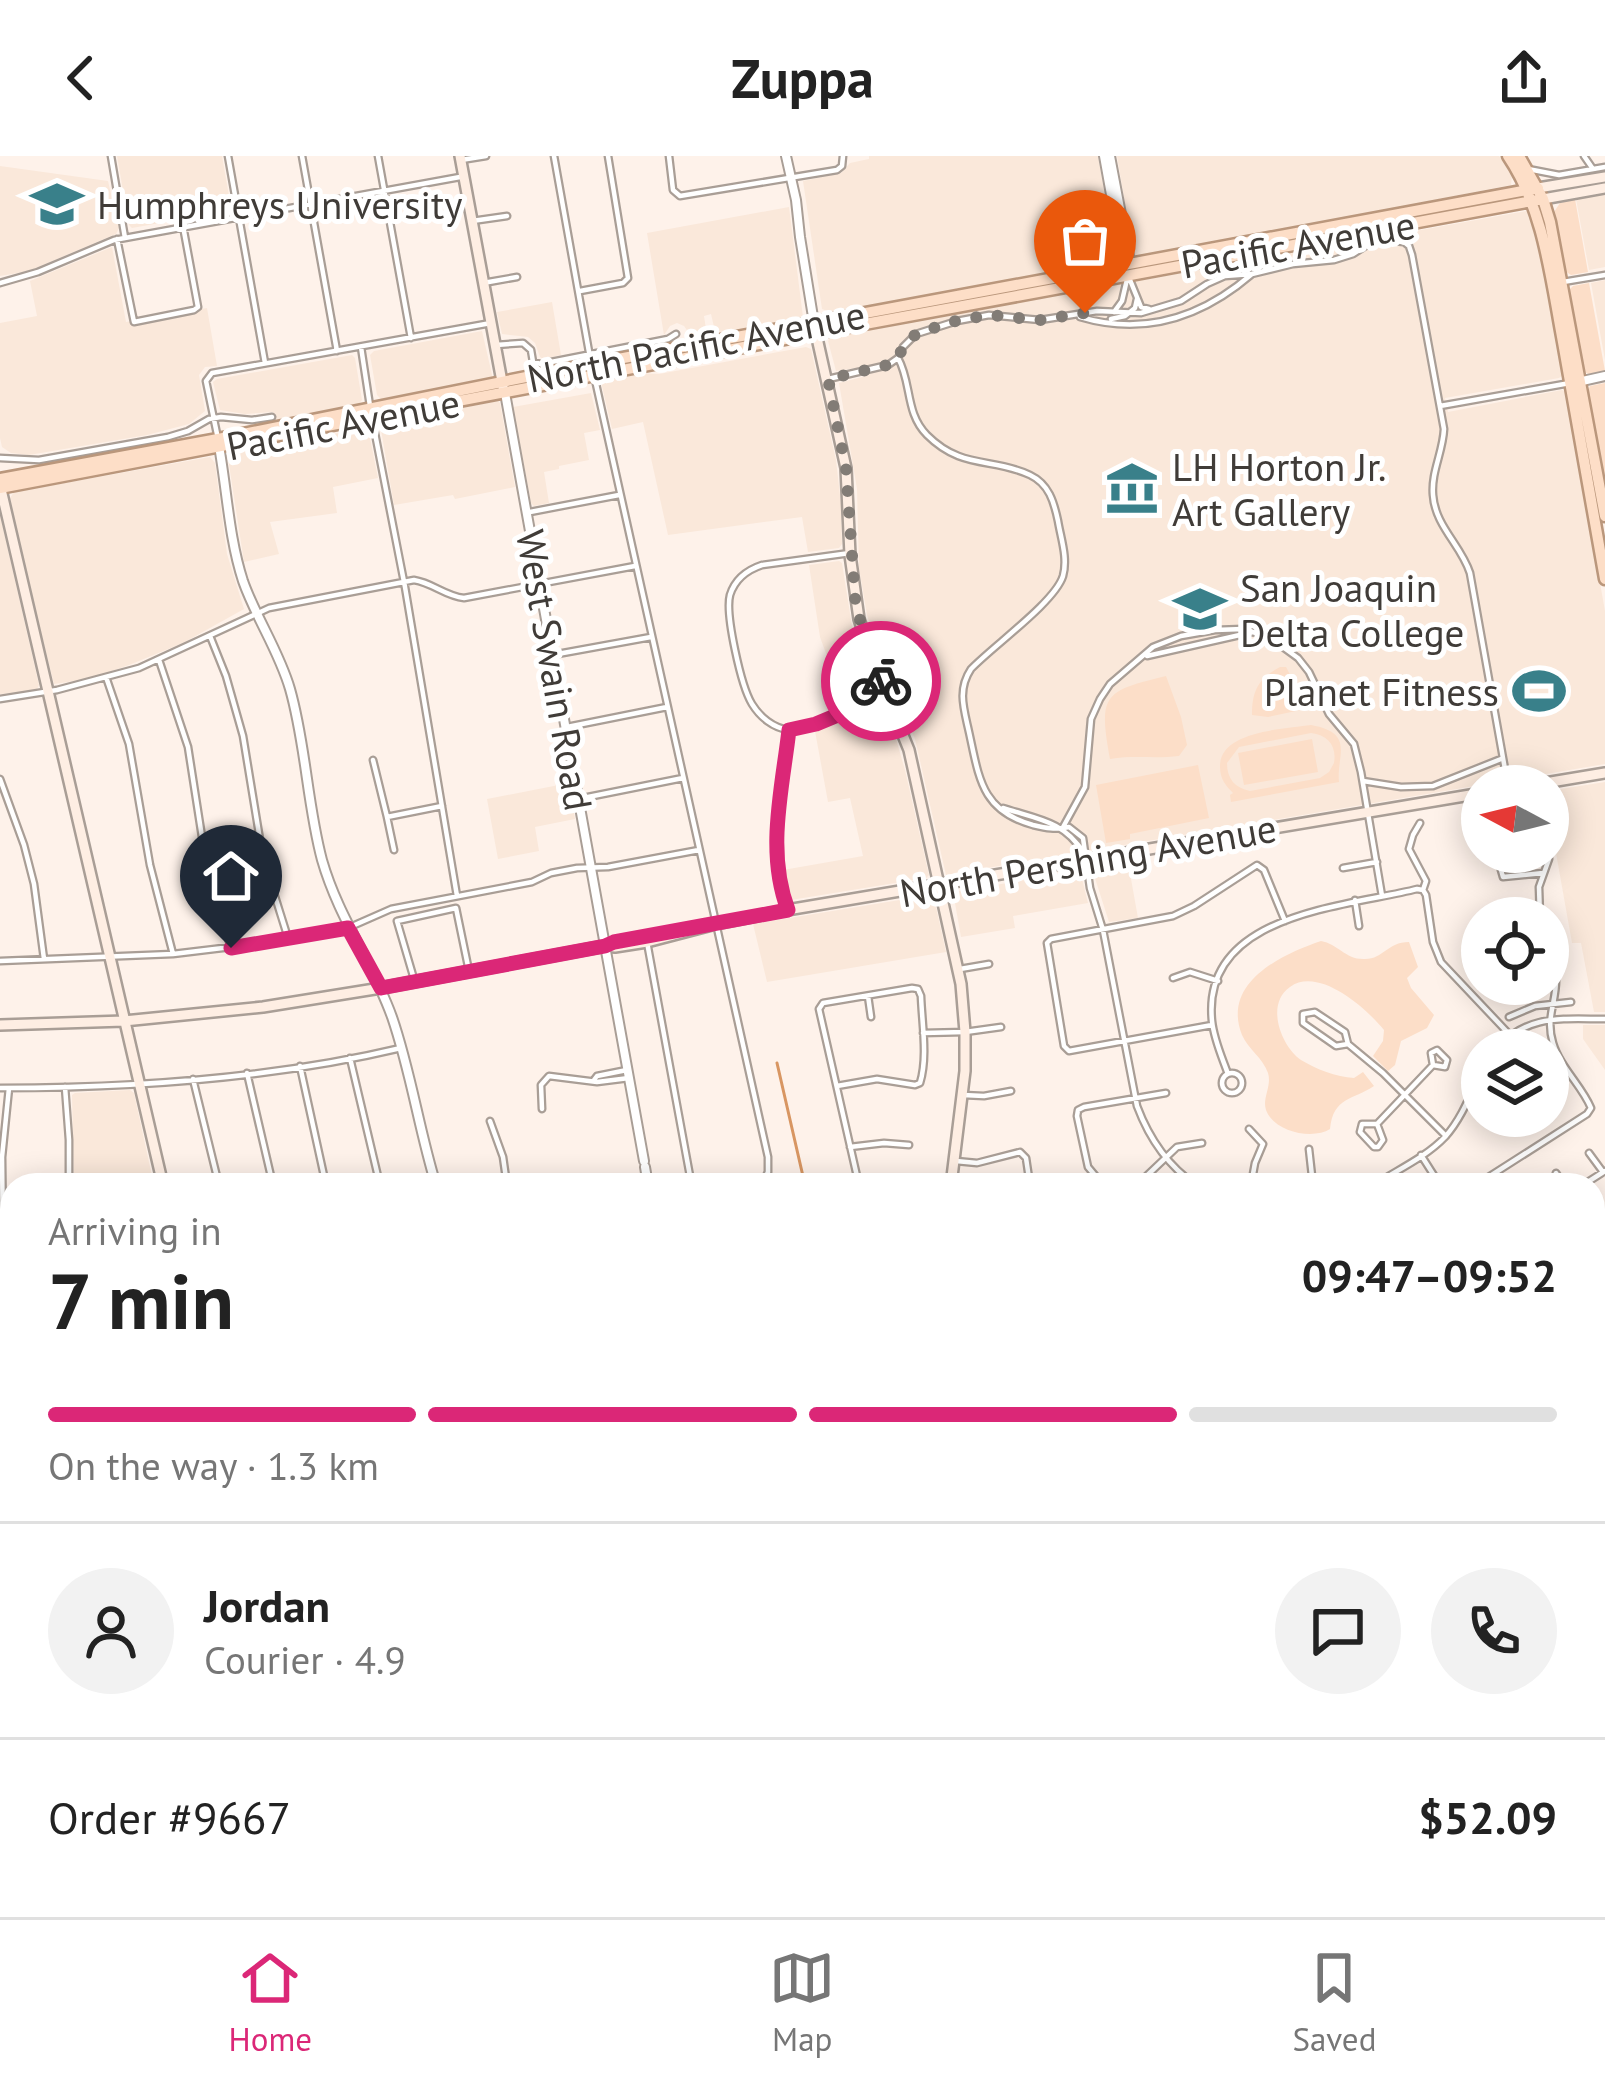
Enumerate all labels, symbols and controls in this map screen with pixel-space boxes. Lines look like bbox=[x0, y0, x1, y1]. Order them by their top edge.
text: Zuppa bbox=[731, 43, 874, 113]
icon: back bbox=[48, 45, 114, 111]
icon: share bbox=[1491, 45, 1557, 111]
school or university icon: Humphreys University bbox=[28, 175, 86, 233]
place label: Humphreys University bbox=[97, 179, 462, 230]
pin bbox=[1034, 190, 1136, 313]
street label: Pacific Avenue bbox=[1177, 198, 1419, 290]
icon: bag bbox=[1052, 208, 1118, 274]
street label: North Pacific Avenue bbox=[523, 288, 869, 404]
street label: Pacific Avenue bbox=[222, 376, 464, 472]
place label: LH Horton Jr. Art Gallery bbox=[1172, 441, 1386, 537]
museum icon: LH Horton Jr. Art Gallery bbox=[1103, 459, 1161, 517]
street label: West Swain Road bbox=[505, 526, 605, 814]
place label: San Joaquin Delta College bbox=[1240, 562, 1464, 658]
school or university icon: San Joaquin Delta College bbox=[1171, 580, 1229, 638]
courier bbox=[821, 621, 941, 741]
icon: bike bbox=[848, 648, 914, 714]
sports icon: Planet Fitness bbox=[1510, 662, 1568, 720]
place label: Planet Fitness bbox=[1264, 666, 1499, 717]
north arrow bbox=[1461, 765, 1569, 873]
map controls bbox=[1461, 765, 1569, 1137]
street label: North Pershing Avenue bbox=[896, 802, 1280, 918]
pin bbox=[180, 825, 282, 948]
icon: home bbox=[198, 843, 264, 909]
button: locate bbox=[1461, 897, 1569, 1005]
button: layers bbox=[1461, 1029, 1569, 1137]
text: Arriving in bbox=[48, 1205, 222, 1256]
text: 09:47–09:52 bbox=[1302, 1246, 1557, 1304]
text: 7 min bbox=[48, 1250, 234, 1351]
text: On the way · 1.3 km bbox=[48, 1440, 379, 1491]
button: person bbox=[48, 1568, 174, 1694]
button: chat bbox=[1275, 1568, 1401, 1694]
button: phone bbox=[1431, 1568, 1557, 1694]
text: Jordan bbox=[204, 1576, 330, 1634]
text: Courier · 4.9 bbox=[204, 1634, 406, 1685]
text: Order #9667 bbox=[48, 1788, 291, 1846]
text: $52.09 bbox=[1418, 1788, 1557, 1846]
tab: Home bbox=[229, 1945, 312, 2060]
tab: Map bbox=[769, 1945, 835, 2060]
tab: Saved bbox=[1292, 1945, 1376, 2060]

